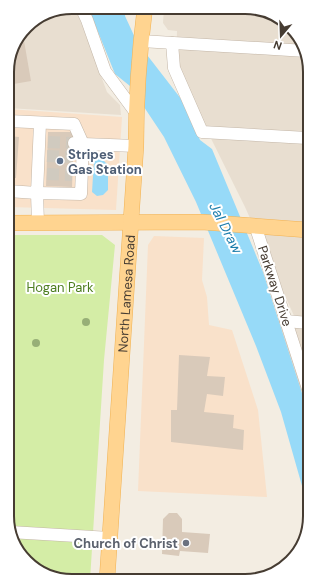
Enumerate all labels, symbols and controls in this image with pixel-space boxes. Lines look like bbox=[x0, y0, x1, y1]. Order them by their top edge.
north arrow bbox=[261, 16, 301, 56]
text: N bbox=[272, 38, 284, 53]
place label: Stripes Gas Station bbox=[68, 146, 142, 178]
marker: Stripes Gas Station bbox=[55, 156, 65, 166]
water label: Jal Draw bbox=[206, 199, 247, 257]
street label: North Lamesa Road bbox=[114, 234, 139, 353]
street label: Parkway Drive bbox=[254, 244, 296, 328]
park label: Hogan Park bbox=[26, 279, 94, 296]
place label: Church of Christ bbox=[74, 535, 178, 552]
marker: Church of Christ bbox=[181, 538, 191, 548]

